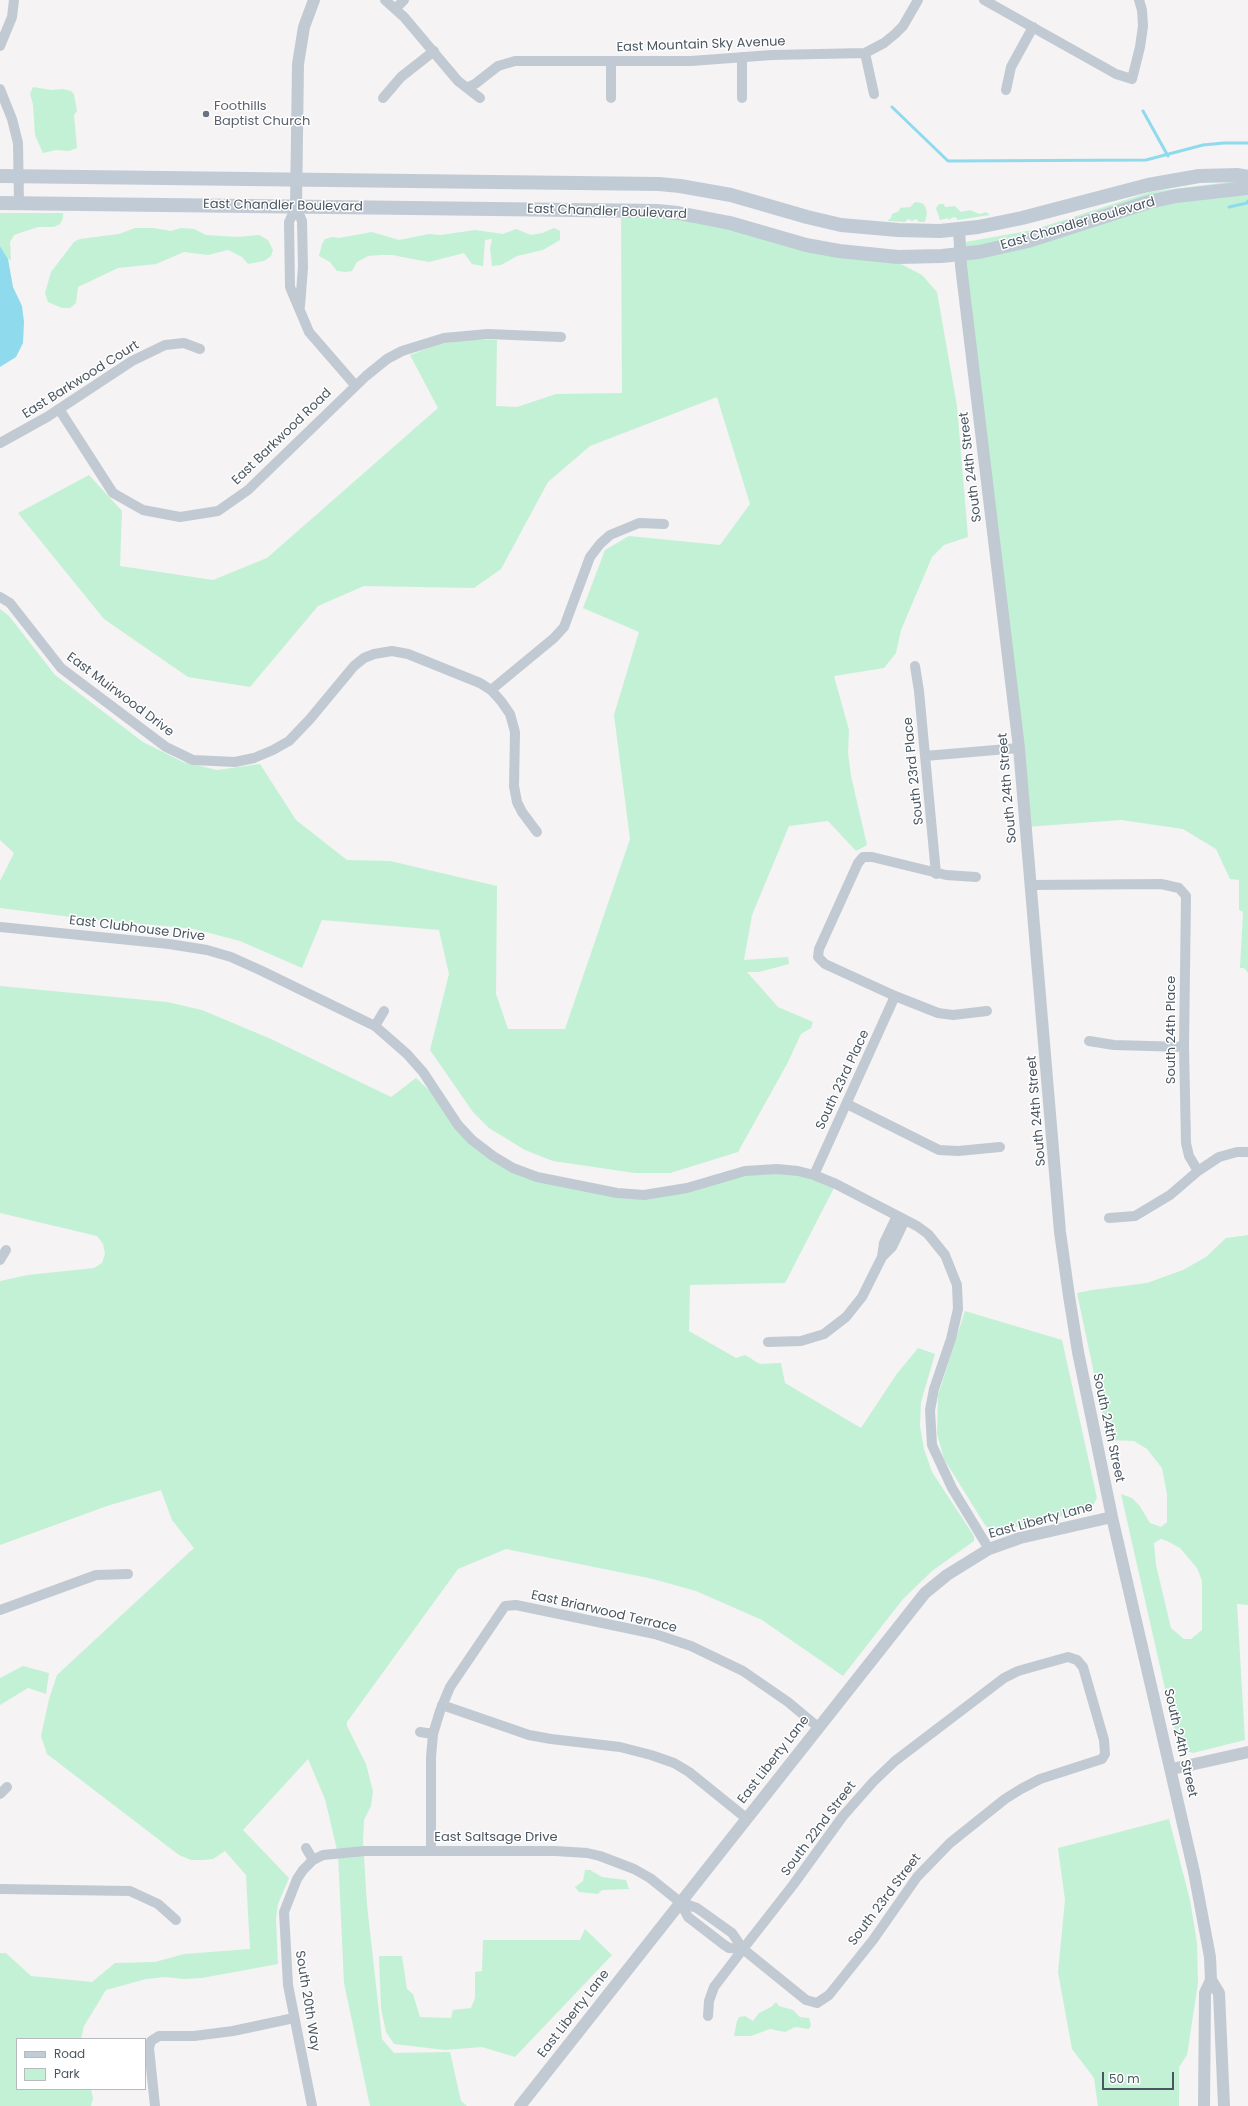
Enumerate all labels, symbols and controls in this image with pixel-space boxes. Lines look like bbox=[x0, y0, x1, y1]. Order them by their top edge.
street label: East Mountain Sky Avenue bbox=[616, 34, 786, 56]
place label: Foothills Baptist Church bbox=[214, 99, 310, 130]
marker: Foothills Baptist Church bbox=[201, 109, 211, 119]
street label: East Chandler Boulevard bbox=[999, 194, 1157, 254]
street label: East Chandler Boulevard bbox=[203, 197, 363, 215]
street label: East Chandler Boulevard bbox=[527, 201, 687, 223]
street label: East Barkwood Court bbox=[20, 338, 142, 422]
street label: East Barkwood Road bbox=[229, 386, 335, 488]
street label: South 24th Street bbox=[956, 411, 986, 523]
street label: East Muirwood Drive bbox=[63, 650, 177, 740]
street label: South 23rd Place bbox=[901, 716, 927, 826]
street label: South 24th Street bbox=[995, 732, 1021, 844]
street label: East Clubhouse Drive bbox=[68, 913, 206, 945]
street label: South 24th Place bbox=[1164, 976, 1180, 1084]
street label: South 23rd Place bbox=[813, 1028, 873, 1132]
street label: South 24th Street bbox=[1024, 1055, 1050, 1167]
street label: South 24th Street bbox=[1089, 1372, 1127, 1484]
street label: East Liberty Lane bbox=[987, 1500, 1095, 1542]
street label: East Briarwood Terrace bbox=[530, 1588, 678, 1636]
street label: South 24th Street bbox=[1160, 1687, 1200, 1799]
street label: East Liberty Lane bbox=[735, 1713, 813, 1807]
street label: South 22nd Street bbox=[778, 1779, 860, 1879]
street label: East Saltsage Drive bbox=[434, 1830, 558, 1846]
street label: South 23rd Street bbox=[845, 1851, 925, 1949]
street label: South 20th Way bbox=[291, 1950, 323, 2052]
street label: East Liberty Lane bbox=[535, 1967, 613, 2061]
legend bbox=[16, 2038, 146, 2090]
text: Road bbox=[54, 2045, 85, 2062]
scale bar bbox=[1104, 2064, 1176, 2090]
text: Park bbox=[54, 2065, 80, 2082]
text: 50 m bbox=[1109, 2070, 1140, 2087]

